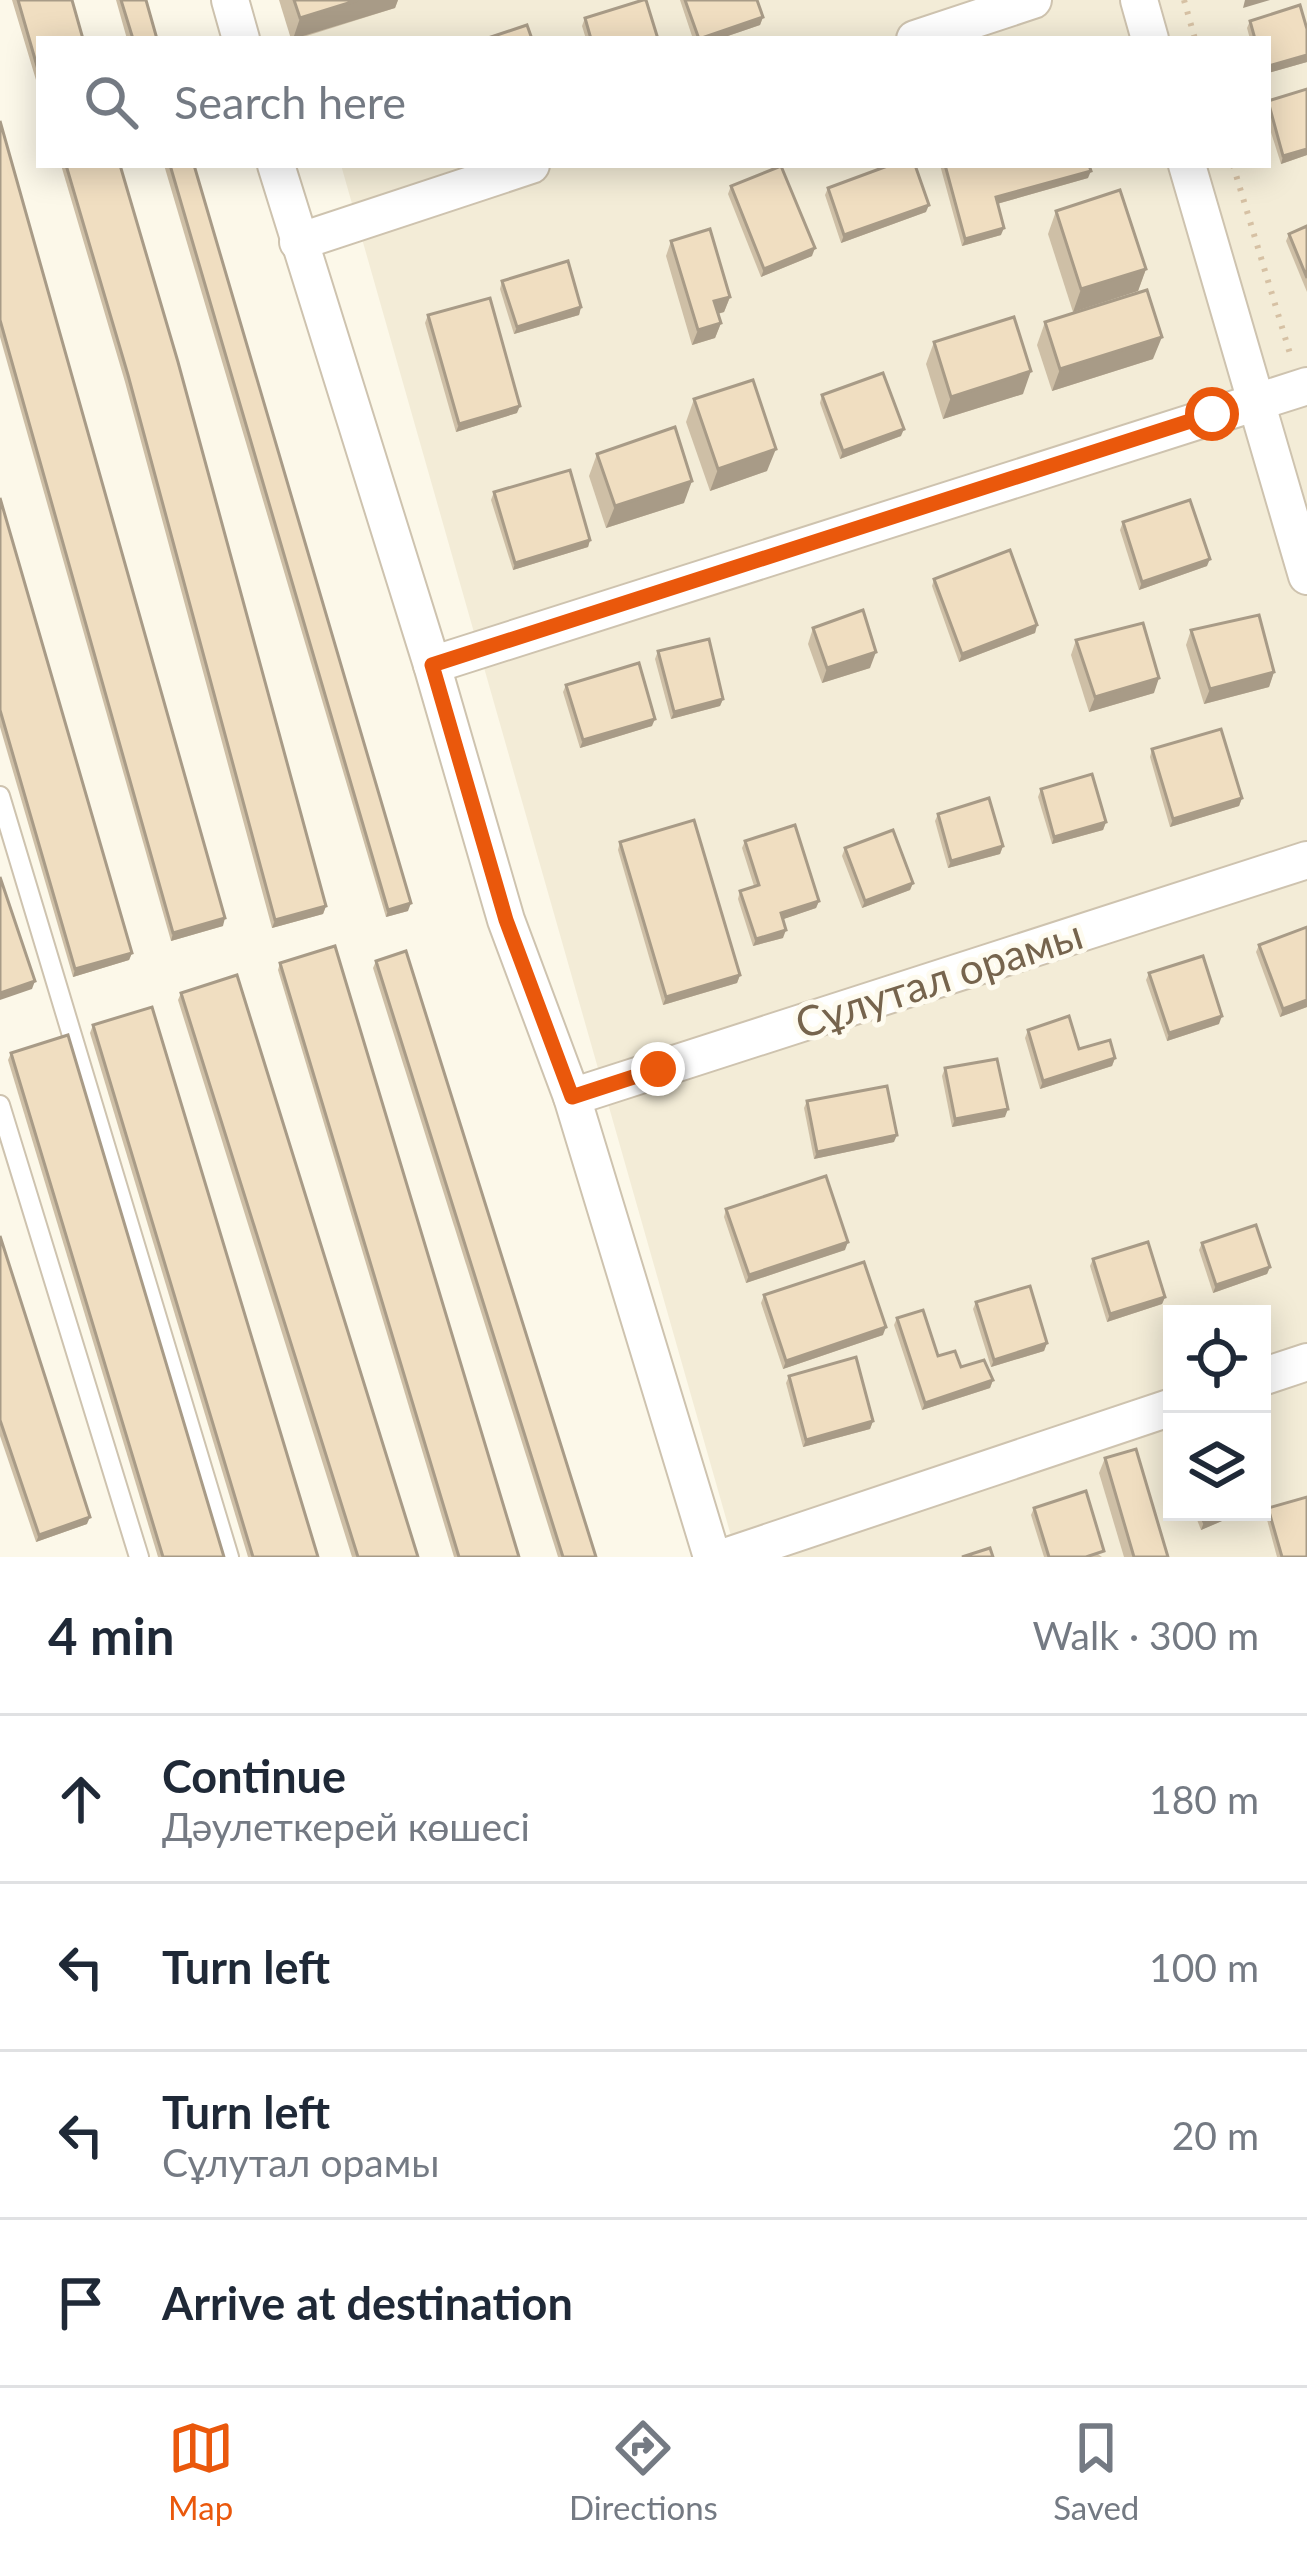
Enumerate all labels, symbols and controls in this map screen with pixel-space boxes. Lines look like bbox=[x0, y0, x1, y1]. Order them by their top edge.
search box bbox=[36, 36, 1271, 168]
icon: search bbox=[78, 69, 144, 135]
text: Search here bbox=[174, 75, 406, 129]
route start bbox=[1185, 387, 1239, 441]
street label: Сұлутал орамы bbox=[789, 908, 1088, 1048]
route end bbox=[631, 1042, 685, 1096]
map controls bbox=[1163, 1305, 1271, 1521]
button: locate bbox=[1163, 1305, 1271, 1413]
button: layers bbox=[1163, 1413, 1271, 1521]
text: 4 min bbox=[48, 1605, 174, 1666]
text: Walk · 300 m bbox=[1032, 1612, 1259, 1658]
text: Continue bbox=[162, 1749, 346, 1803]
icon: ahead bbox=[48, 1766, 114, 1832]
text: 180 m bbox=[1149, 1776, 1259, 1822]
text: Дәулеткерей көшесі bbox=[162, 1803, 530, 1849]
icon: left bbox=[48, 1934, 114, 2000]
text: Turn left bbox=[162, 1940, 330, 1994]
text: 100 m bbox=[1149, 1944, 1259, 1990]
text: Turn left bbox=[162, 2085, 330, 2139]
icon: left bbox=[48, 2102, 114, 2168]
text: 20 m bbox=[1172, 2112, 1259, 2158]
text: Сұлутал орамы bbox=[162, 2139, 439, 2185]
icon: arrive bbox=[48, 2270, 114, 2336]
text: Arrive at destination bbox=[162, 2276, 573, 2330]
tab: Map bbox=[168, 2415, 234, 2527]
tab: Directions bbox=[569, 2415, 718, 2527]
tab: Saved bbox=[1053, 2415, 1139, 2527]

